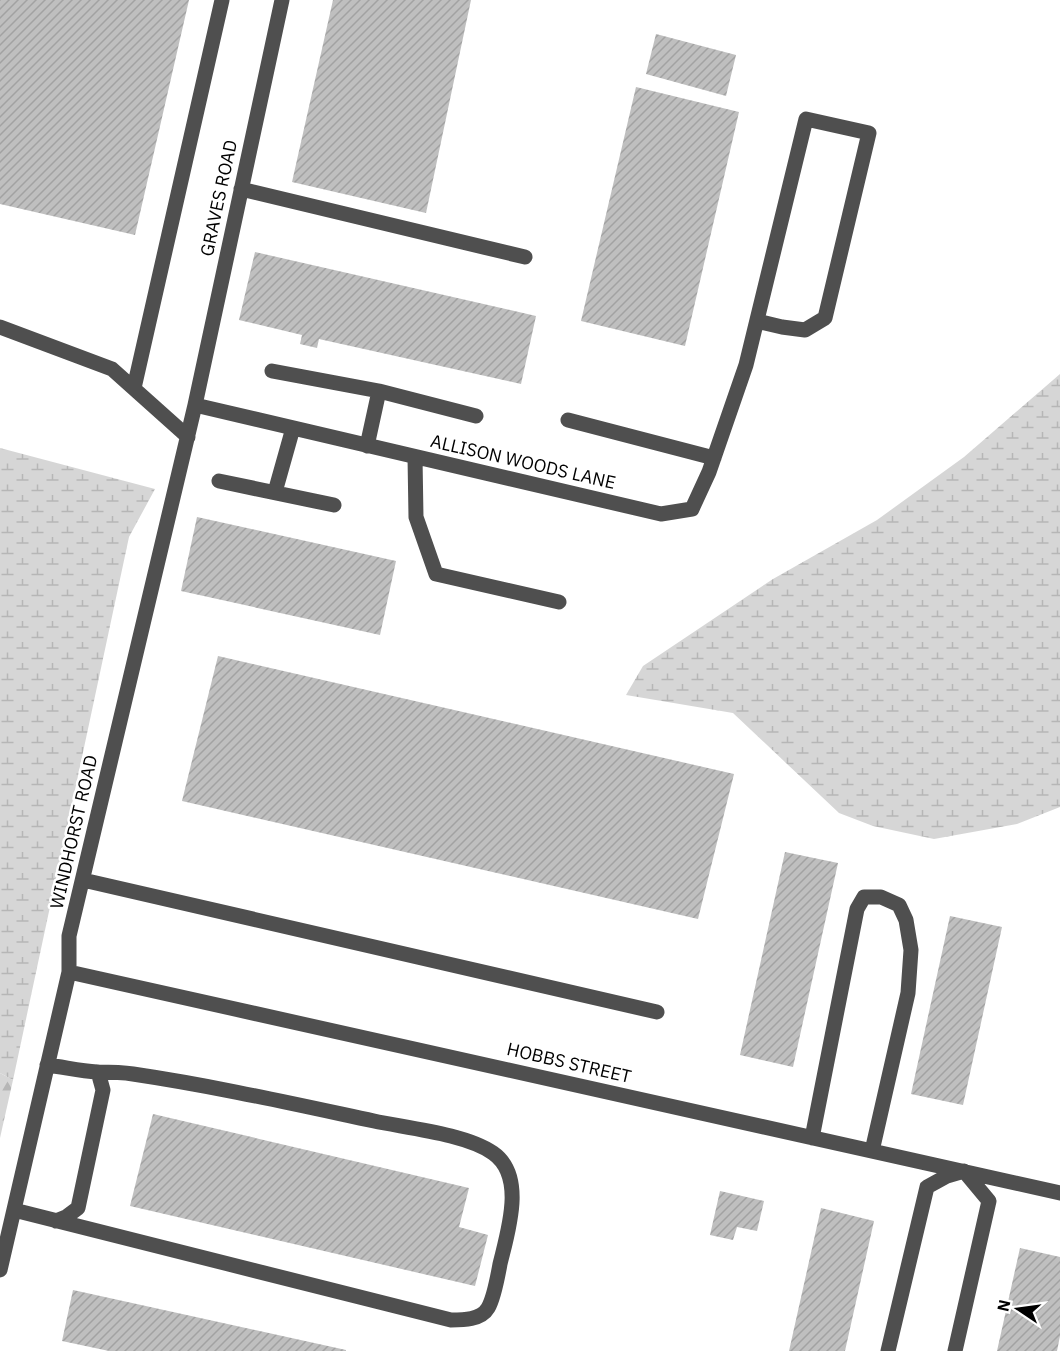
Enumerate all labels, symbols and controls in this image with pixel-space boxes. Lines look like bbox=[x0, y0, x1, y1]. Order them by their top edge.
street label: GRAVES ROAD bbox=[195, 138, 242, 258]
street label: ALLISON WOODS LANE bbox=[428, 429, 618, 494]
street label: WINDHORST ROAD bbox=[45, 753, 102, 911]
street label: HOBBS STREET bbox=[505, 1037, 634, 1088]
north arrow bbox=[988, 1279, 1048, 1339]
text: N bbox=[992, 1298, 1014, 1314]

